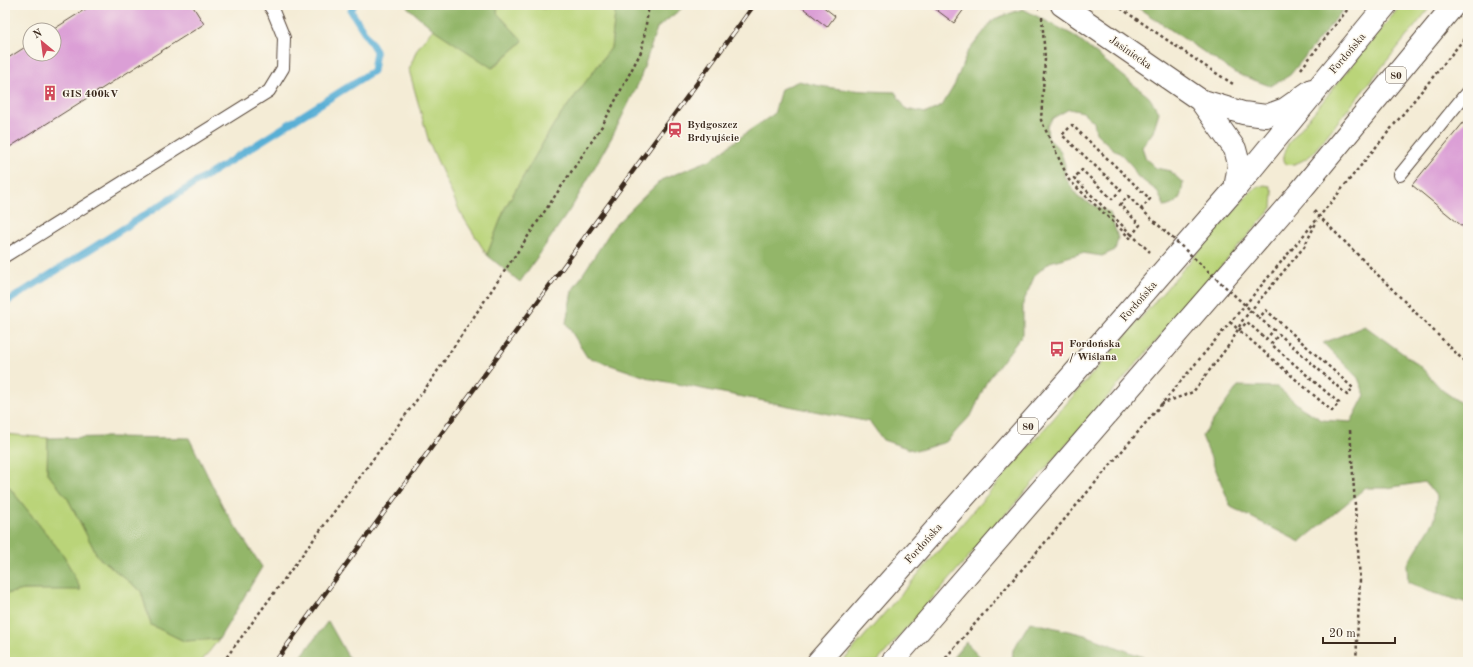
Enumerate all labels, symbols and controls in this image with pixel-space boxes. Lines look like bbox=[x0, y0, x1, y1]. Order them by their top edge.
north arrow bbox=[22, 22, 62, 62]
text: N bbox=[32, 27, 45, 41]
street label: Fordońska bbox=[1328, 31, 1369, 77]
street label: Jasiniecka bbox=[1107, 35, 1154, 72]
road number: 80 bbox=[1386, 67, 1406, 83]
building icon: GIS 400kV bbox=[41, 84, 59, 102]
place label: GIS 400kV bbox=[62, 89, 119, 100]
place label: Bydgoszcz Brdyujście bbox=[687, 120, 739, 144]
station icon: Bydgoszcz Brdyujście bbox=[666, 121, 684, 139]
street label: Fordońska bbox=[1119, 279, 1160, 324]
place label: Fordońska / Wiślana bbox=[1069, 339, 1121, 363]
bus stop icon: Fordońska / Wiślana bbox=[1048, 340, 1066, 358]
road number: 80 bbox=[1018, 418, 1038, 434]
street label: Fordońska bbox=[903, 521, 945, 566]
scale bar bbox=[1323, 619, 1395, 645]
text: 20 m bbox=[1329, 628, 1356, 640]

